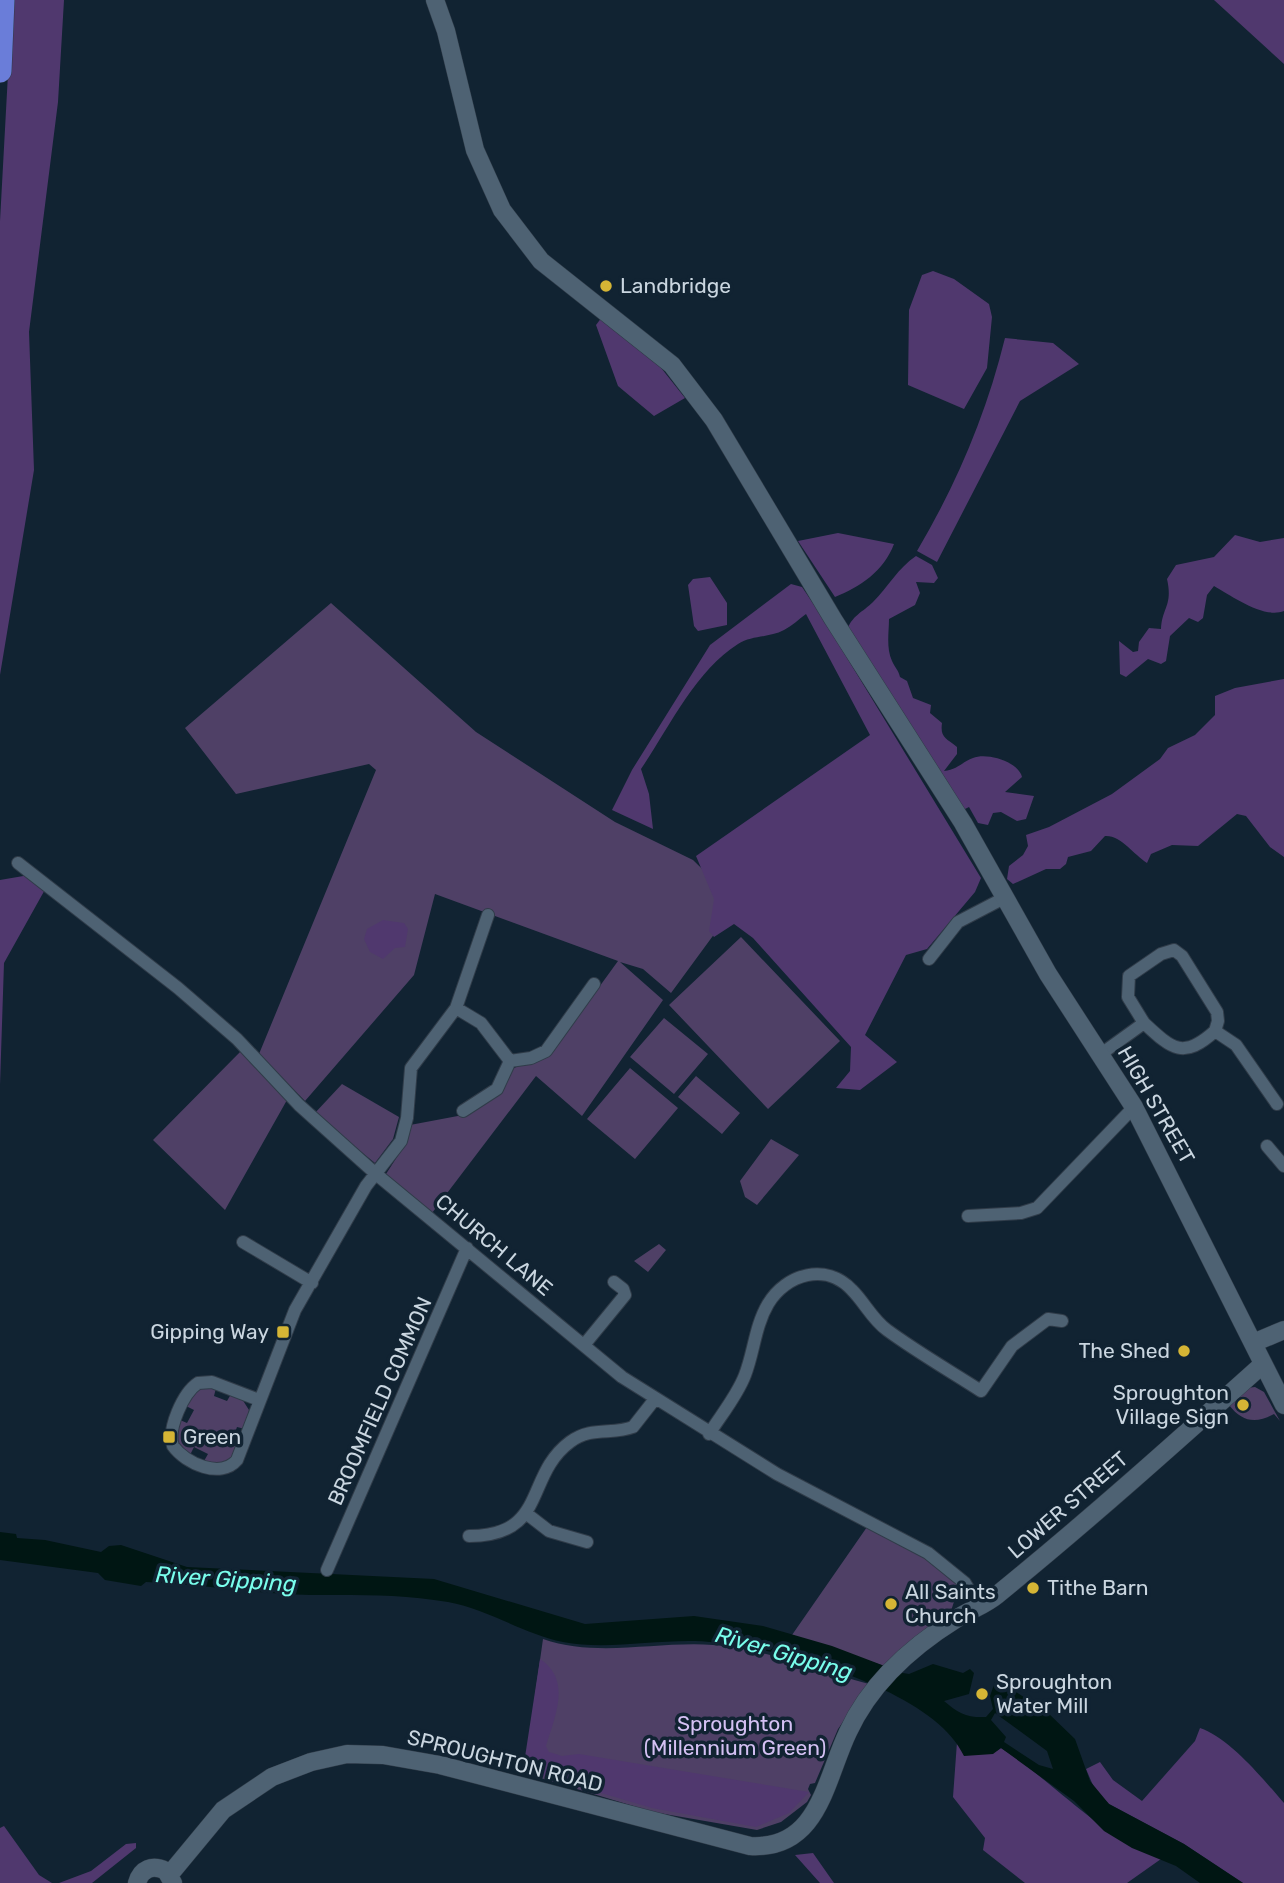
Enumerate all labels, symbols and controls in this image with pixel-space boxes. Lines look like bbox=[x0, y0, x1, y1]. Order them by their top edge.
place label: Landbridge bbox=[620, 273, 731, 298]
marker: Landbridge bbox=[598, 278, 614, 294]
street label: HIGH STREET bbox=[1113, 1042, 1200, 1168]
street label: CHURCH LANE bbox=[431, 1189, 558, 1301]
street label: BROOMFIELD COMMON bbox=[322, 1293, 437, 1509]
place label: Gipping Way bbox=[150, 1319, 269, 1344]
marker: Gipping Way bbox=[275, 1324, 291, 1340]
place label: The Shed bbox=[1078, 1338, 1170, 1363]
marker: The Shed bbox=[1176, 1343, 1192, 1359]
place label: Sproughton Village Sign bbox=[1113, 1380, 1229, 1429]
marker: Sproughton Village Sign bbox=[1235, 1397, 1251, 1413]
place label: Green bbox=[183, 1424, 241, 1449]
marker: Green bbox=[161, 1429, 177, 1445]
street label: LOWER STREET bbox=[1003, 1446, 1133, 1563]
water label: River Gipping bbox=[154, 1560, 298, 1598]
place label: Tithe Barn bbox=[1047, 1575, 1148, 1600]
place label: All Saints Church bbox=[905, 1579, 996, 1628]
marker: Tithe Barn bbox=[1025, 1580, 1041, 1596]
marker: All Saints Church bbox=[883, 1596, 899, 1612]
water label: River Gipping bbox=[712, 1620, 856, 1686]
place label: Sproughton Water Mill bbox=[996, 1669, 1112, 1718]
marker: Sproughton Water Mill bbox=[974, 1686, 990, 1702]
park label: Sproughton (Millennium Green) bbox=[644, 1711, 826, 1760]
street label: SPROUGHTON ROAD bbox=[405, 1724, 605, 1797]

